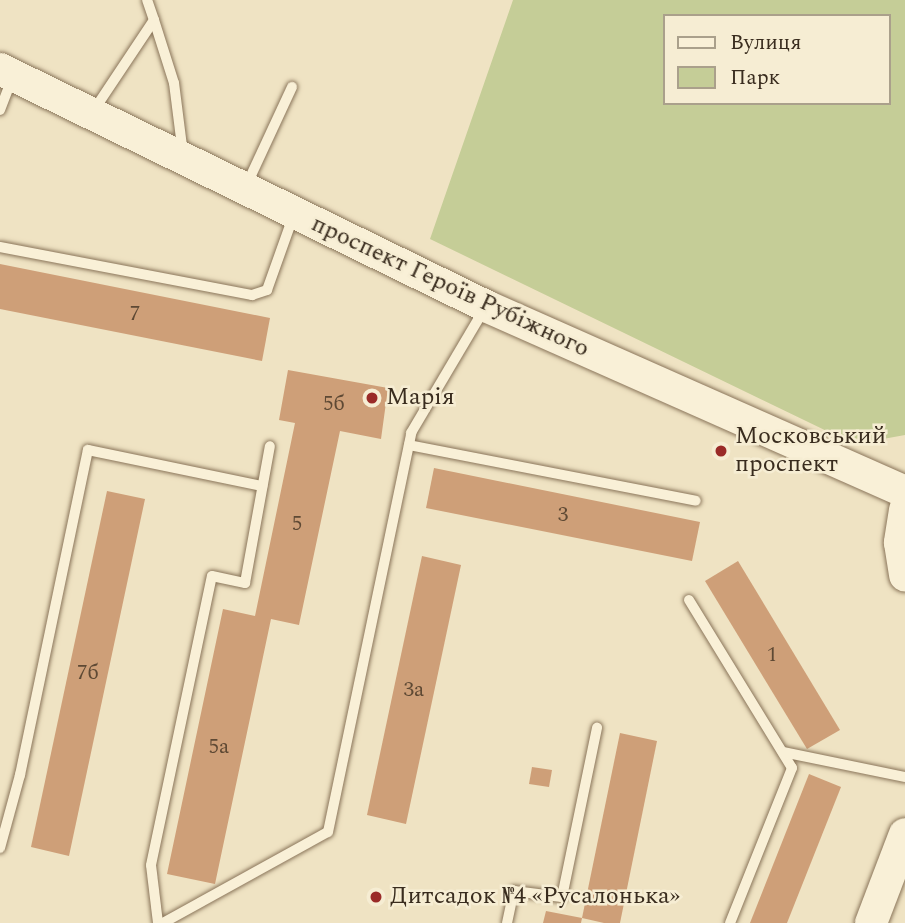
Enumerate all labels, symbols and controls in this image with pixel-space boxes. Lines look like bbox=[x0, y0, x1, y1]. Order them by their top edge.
legend bbox=[664, 14, 891, 105]
text: Вулиця bbox=[730, 27, 801, 59]
text: Парк bbox=[730, 62, 780, 94]
street label: проспект Героїв Рубіжного bbox=[307, 210, 593, 364]
house number: 7 bbox=[130, 301, 140, 327]
place label: Марія bbox=[386, 384, 455, 412]
marker: Марія bbox=[364, 390, 380, 406]
house number: 5б bbox=[323, 391, 345, 417]
place label: Московський проспект bbox=[735, 423, 886, 479]
marker: Московський проспект bbox=[713, 443, 729, 459]
house number: 3 bbox=[558, 502, 568, 528]
house number: 5 bbox=[292, 511, 302, 537]
house number: 1 bbox=[767, 642, 777, 668]
house number: 7б bbox=[77, 660, 99, 686]
house number: 3а bbox=[404, 677, 424, 703]
house number: 5а bbox=[209, 734, 229, 760]
place label: Дитсадок №4 «Русалонька» bbox=[390, 883, 680, 911]
marker: Дитсадок №4 «Русалонька» bbox=[368, 889, 384, 905]

